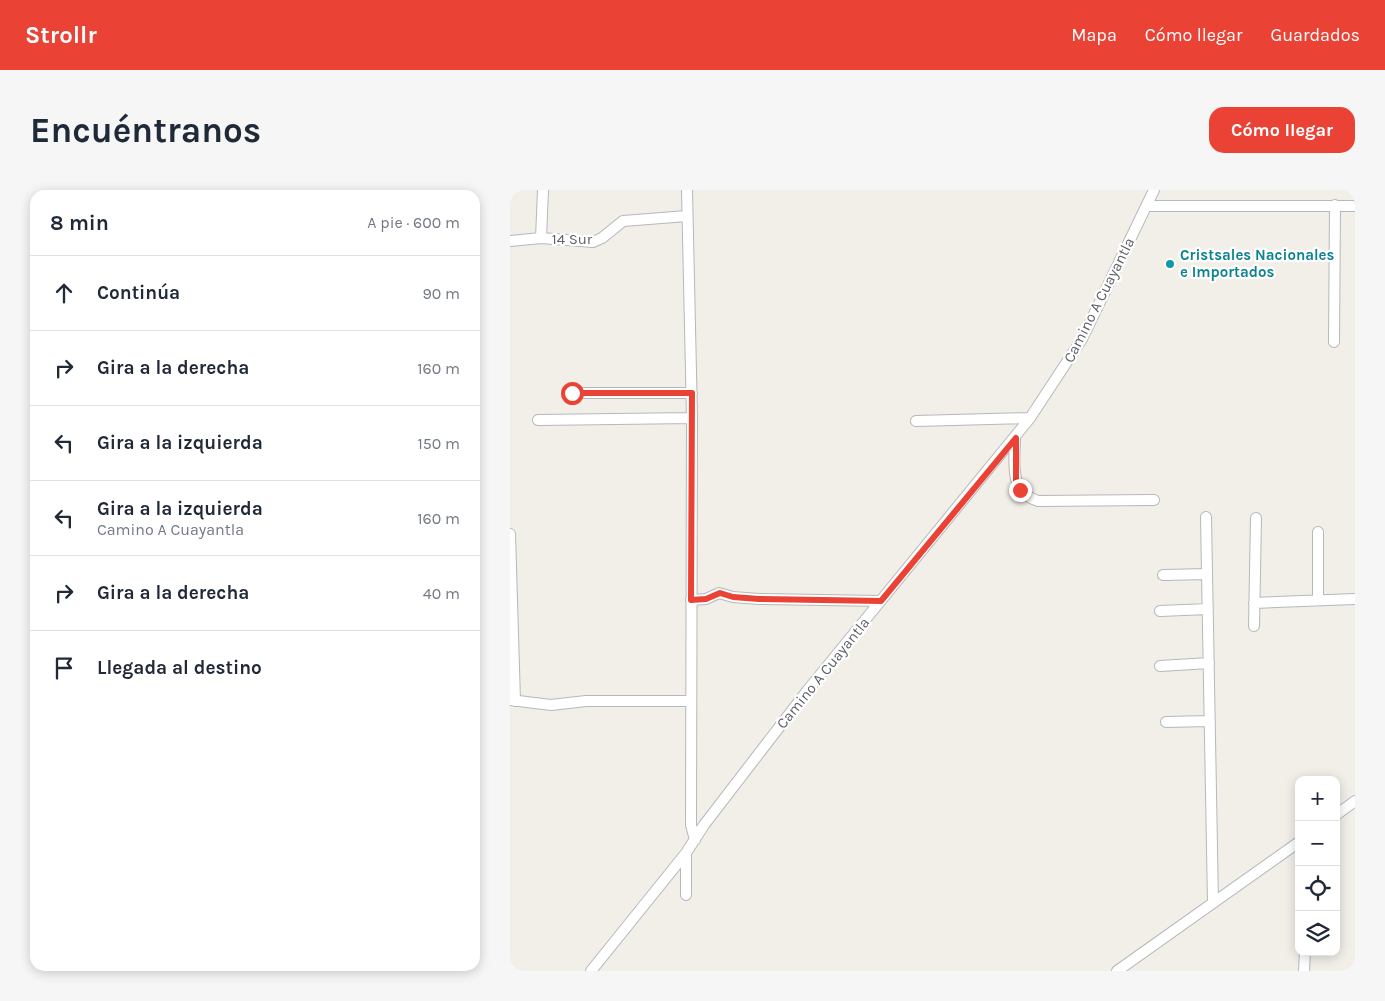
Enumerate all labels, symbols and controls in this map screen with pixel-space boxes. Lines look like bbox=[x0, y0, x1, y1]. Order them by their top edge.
text: Strollr bbox=[25, 21, 97, 49]
text: Mapa bbox=[1071, 24, 1117, 46]
text: Cómo llegar bbox=[1145, 24, 1243, 46]
text: Guardados bbox=[1271, 24, 1360, 46]
button: Cómo llegar bbox=[1209, 107, 1355, 153]
text: Encuéntranos bbox=[30, 110, 261, 151]
text: 8 min bbox=[50, 211, 109, 235]
text: A pie · 600 m bbox=[367, 213, 460, 232]
street label: 14 Sur bbox=[552, 230, 593, 248]
street label: Camino A Cuayantla bbox=[1060, 234, 1138, 366]
place label: Cristsales Nacionales e Importados bbox=[1180, 246, 1335, 281]
marker: Cristsales Nacionales e Importados bbox=[1164, 258, 1176, 270]
icon: ahead bbox=[50, 279, 78, 307]
text: Continúa bbox=[97, 282, 180, 304]
text: 90 m bbox=[422, 284, 460, 303]
icon: right bbox=[50, 354, 78, 382]
text: Gira a la derecha bbox=[97, 357, 249, 379]
text: 160 m bbox=[417, 359, 460, 378]
route start bbox=[561, 382, 584, 405]
icon: left bbox=[50, 429, 78, 457]
text: Gira a la izquierda bbox=[97, 432, 263, 454]
text: 150 m bbox=[417, 434, 460, 453]
route end bbox=[1009, 479, 1032, 502]
text: Gira a la izquierda bbox=[97, 498, 263, 520]
icon: left bbox=[50, 504, 78, 532]
text: 160 m bbox=[417, 509, 460, 528]
text: Camino A Cuayantla bbox=[97, 520, 244, 539]
icon: right bbox=[50, 579, 78, 607]
text: Gira a la derecha bbox=[97, 582, 249, 604]
text: 40 m bbox=[423, 584, 460, 603]
street label: Camino A Cuayantla bbox=[773, 614, 873, 732]
icon: arrive bbox=[50, 654, 78, 682]
text: Llegada al destino bbox=[97, 657, 262, 679]
map controls bbox=[1295, 776, 1340, 956]
button: + bbox=[1295, 776, 1340, 821]
button: − bbox=[1295, 821, 1340, 866]
button: locate bbox=[1295, 866, 1340, 911]
button: layers bbox=[1295, 911, 1340, 956]

